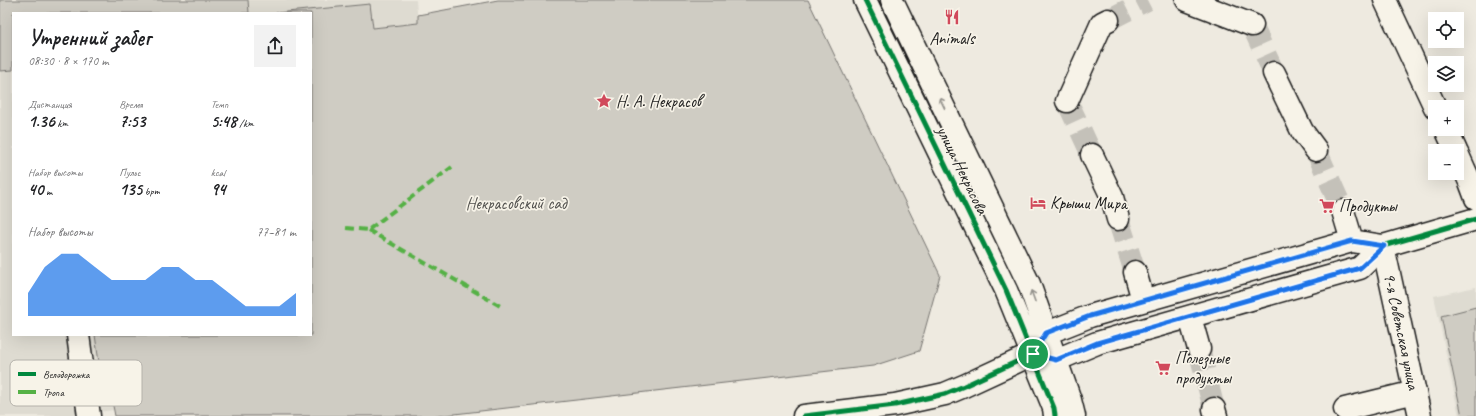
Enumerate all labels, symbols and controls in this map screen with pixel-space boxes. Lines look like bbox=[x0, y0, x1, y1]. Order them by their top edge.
restaurant icon: Animals bbox=[943, 8, 961, 26]
map controls bbox=[1428, 12, 1464, 180]
button: locate bbox=[1428, 12, 1464, 48]
text: Утренний забег bbox=[28, 24, 151, 52]
button: share bbox=[254, 25, 296, 67]
place label: Animals bbox=[929, 28, 977, 49]
text: 08:30 · 8 × 170 m bbox=[28, 53, 109, 69]
button: layers bbox=[1428, 56, 1464, 92]
place label: Н. А. Некрасов bbox=[616, 91, 705, 112]
place icon: Н. А. Некрасов bbox=[595, 92, 613, 110]
text: Дистанция bbox=[28, 97, 72, 111]
text: Время bbox=[119, 97, 143, 111]
text: Темп bbox=[211, 97, 228, 111]
one-way arrow bbox=[937, 97, 945, 109]
button: + bbox=[1428, 100, 1464, 136]
text: 1.36 bbox=[28, 111, 55, 132]
text: 7:53 bbox=[119, 111, 145, 132]
text: 5:48 bbox=[211, 111, 237, 132]
text: km bbox=[55, 116, 68, 130]
text: /km bbox=[237, 116, 254, 130]
street label: улица Некрасова bbox=[932, 122, 994, 219]
button: − bbox=[1428, 144, 1464, 180]
text: Набор высоты bbox=[28, 165, 83, 179]
text: Пульс bbox=[119, 165, 141, 179]
text: kcal bbox=[211, 165, 225, 179]
text: 40 bbox=[28, 179, 43, 200]
text: 135 bbox=[119, 179, 142, 200]
text: 94 bbox=[211, 179, 226, 200]
text: m bbox=[43, 184, 52, 198]
text: bpm bbox=[142, 184, 160, 198]
park label: Некрасовский сад bbox=[466, 193, 568, 214]
place label: Крыши Мира bbox=[1050, 193, 1129, 214]
hotel icon: Крыши Мира bbox=[1029, 194, 1047, 212]
place label: Продукты bbox=[1339, 196, 1399, 217]
supermarket icon: Продукты bbox=[1318, 197, 1336, 215]
text: Набор высоты bbox=[28, 224, 93, 240]
text: 77–81 m bbox=[256, 224, 296, 240]
street label: 9-я Советская улица bbox=[1379, 271, 1424, 393]
one-way arrow bbox=[1029, 290, 1037, 302]
pin bbox=[1016, 337, 1050, 371]
icon: arrive bbox=[1022, 343, 1044, 365]
place label: Полезные продукты bbox=[1175, 348, 1233, 389]
supermarket icon: Полезные продукты bbox=[1154, 359, 1172, 377]
legend bbox=[10, 360, 142, 406]
text: Велодорожка bbox=[43, 367, 90, 381]
text: Тропа bbox=[43, 385, 64, 399]

